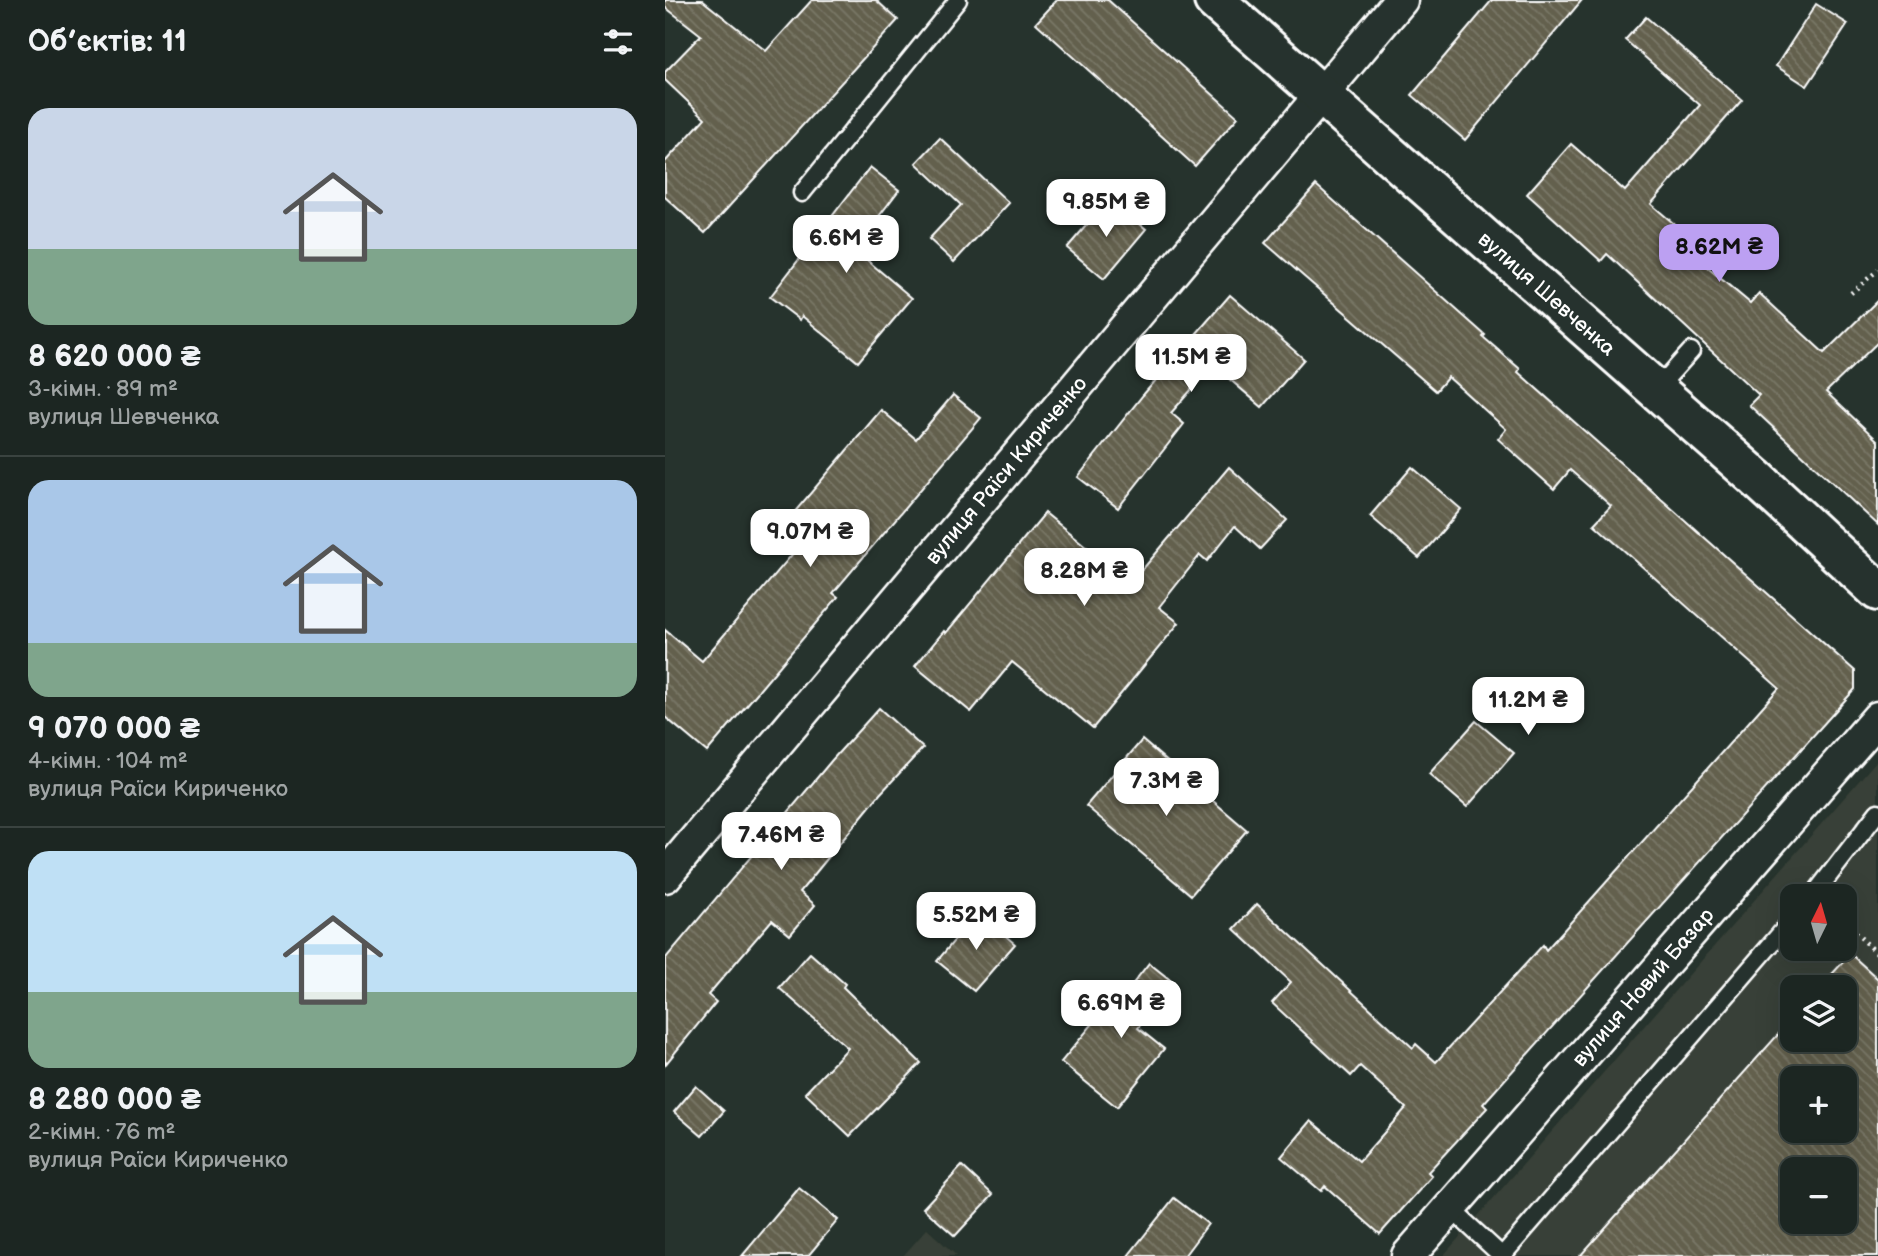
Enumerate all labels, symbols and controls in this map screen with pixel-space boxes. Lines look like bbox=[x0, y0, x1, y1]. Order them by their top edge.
icon: filters bbox=[599, 23, 637, 61]
text: Об’єктів: 11 bbox=[28, 24, 187, 60]
icon: home bbox=[270, 154, 396, 280]
pin: 9.85M ₴ bbox=[1041, 180, 1171, 239]
text: 9.85M ₴ bbox=[1062, 188, 1150, 216]
pin: 6.6M ₴ bbox=[789, 216, 903, 275]
text: 6.6M ₴ bbox=[809, 224, 883, 252]
pin: 8.62M ₴ bbox=[1654, 224, 1784, 284]
street label: вулиця Шевченка bbox=[1473, 227, 1621, 362]
text: 8.62M ₴ bbox=[1675, 233, 1763, 261]
pin: 11.5M ₴ bbox=[1126, 334, 1256, 394]
text: 8 620 000 ₴ bbox=[28, 339, 201, 375]
text: 11.5M ₴ bbox=[1151, 343, 1231, 371]
street label: вулиця Раїси Кириченко bbox=[920, 372, 1092, 570]
text: 3-кімн. · 89 m² bbox=[28, 375, 178, 403]
text: вулиця Шевченка bbox=[28, 403, 219, 431]
pin: 9.07M ₴ bbox=[745, 510, 875, 569]
text: 9.07M ₴ bbox=[767, 518, 853, 546]
icon: home bbox=[270, 526, 396, 652]
pin: 8.28M ₴ bbox=[1019, 548, 1149, 608]
text: 8.28M ₴ bbox=[1040, 557, 1128, 585]
pin: 11.2M ₴ bbox=[1463, 678, 1593, 737]
text: 11.2M ₴ bbox=[1488, 686, 1568, 714]
text: 9 070 000 ₴ bbox=[28, 711, 200, 747]
text: 4-кімн. · 104 m² bbox=[28, 747, 188, 775]
pin: 7.3M ₴ bbox=[1109, 758, 1223, 818]
text: 7.3M ₴ bbox=[1130, 767, 1202, 795]
text: вулиця Раїси Кириченко bbox=[28, 775, 288, 803]
pin: 7.46M ₴ bbox=[716, 812, 846, 872]
text: 7.46M ₴ bbox=[738, 821, 824, 849]
north arrow bbox=[1780, 884, 1857, 961]
map controls bbox=[1780, 884, 1857, 1234]
pin: 5.52M ₴ bbox=[911, 892, 1041, 952]
icon: home bbox=[270, 897, 396, 1023]
text: 5.52M ₴ bbox=[933, 901, 1019, 929]
street label: вулиця Новий Базар bbox=[1567, 903, 1719, 1072]
button: layers bbox=[1780, 975, 1857, 1052]
pin: 6.69M ₴ bbox=[1056, 981, 1186, 1040]
text: 6.69M ₴ bbox=[1077, 989, 1165, 1017]
button: + bbox=[1780, 1066, 1857, 1143]
text: 8 280 000 ₴ bbox=[28, 1082, 201, 1118]
text: 2-кімн. · 76 m² bbox=[28, 1118, 175, 1146]
text: вулиця Раїси Кириченко bbox=[28, 1146, 288, 1174]
button: − bbox=[1780, 1157, 1857, 1234]

